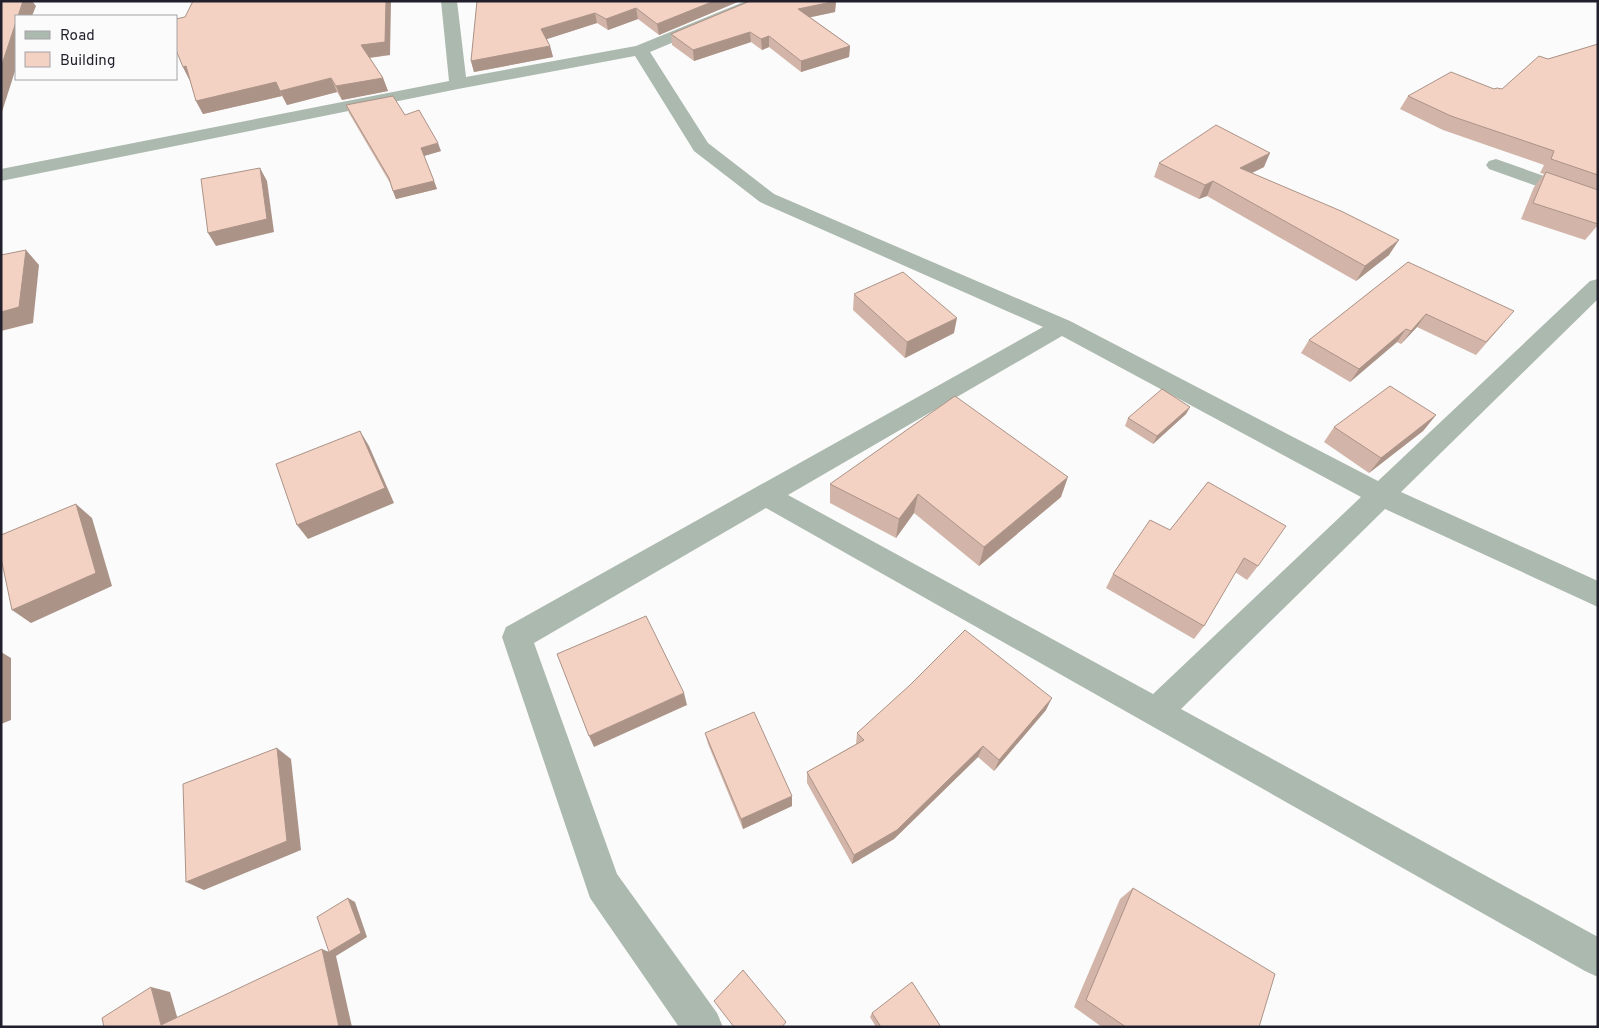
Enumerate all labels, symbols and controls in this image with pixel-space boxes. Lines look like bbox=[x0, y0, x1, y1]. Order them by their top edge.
legend bbox=[15, 15, 178, 80]
text: Road bbox=[60, 27, 95, 46]
text: Building bbox=[60, 52, 115, 71]

